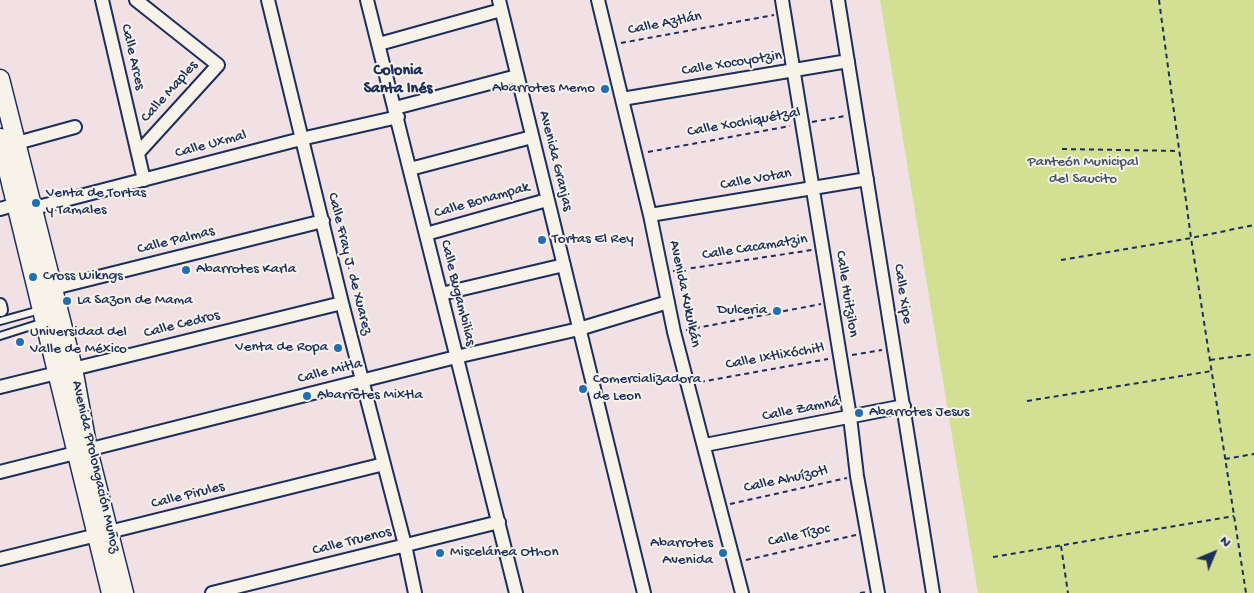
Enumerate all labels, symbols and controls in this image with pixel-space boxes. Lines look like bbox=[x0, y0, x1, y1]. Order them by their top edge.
street label: Calle Aztlán bbox=[627, 8, 703, 40]
street label: Calle Arces bbox=[116, 22, 148, 92]
street label: Calle Xocoyotzin bbox=[681, 47, 783, 81]
street label: Calle Maples bbox=[138, 57, 202, 127]
district label: Colonia Santa Inés bbox=[364, 62, 432, 100]
place label: Abarrotes Memo bbox=[492, 80, 595, 98]
marker: Abarrotes Memo bbox=[599, 83, 611, 95]
street label: Calle Xochiquétzal bbox=[686, 104, 802, 142]
street label: Avenida Granjas bbox=[534, 109, 576, 213]
street label: Calle Uxmal bbox=[173, 127, 249, 163]
park label: Panteón Municipal del Saucito bbox=[1027, 154, 1139, 189]
street label: Calle Votan bbox=[719, 165, 793, 195]
street label: Calle Bonampak bbox=[432, 179, 532, 223]
place label: Venta de Tortas y Tamales bbox=[46, 185, 146, 220]
street label: Calle Fray J. de Xuarez bbox=[323, 191, 375, 337]
marker: Venta de Tortas y Tamales bbox=[30, 197, 42, 209]
street label: Calle Palmas bbox=[136, 223, 216, 259]
place label: Tortas El Rey bbox=[552, 231, 634, 249]
street label: Calle Cacamatzin bbox=[701, 231, 809, 265]
marker: Tortas El Rey bbox=[536, 234, 548, 246]
street label: Calle Bugambilias bbox=[435, 238, 479, 348]
street label: Avenida Kukulkán bbox=[664, 239, 704, 349]
street label: Calle Huitzilon bbox=[830, 249, 862, 339]
place label: Abarrotes Karla bbox=[196, 261, 296, 279]
street label: Calle Xipe bbox=[888, 263, 916, 325]
marker: Abarrotes Karla bbox=[180, 264, 192, 276]
place label: Cross Wikngs bbox=[43, 268, 123, 286]
marker: Cross Wikngs bbox=[27, 271, 39, 283]
place label: La Sazon de Mama bbox=[77, 292, 193, 310]
marker: La Sazon de Mama bbox=[61, 295, 73, 307]
place label: Dulceria bbox=[717, 302, 767, 320]
marker: Dulceria bbox=[771, 305, 783, 317]
street label: Calle Cedros bbox=[142, 307, 222, 343]
place label: Universidad del Valle de México bbox=[30, 324, 127, 359]
marker: Universidad del Valle de México bbox=[14, 336, 26, 348]
place label: Venta de Ropa bbox=[235, 339, 328, 357]
street label: Calle Ixtlixóchitl bbox=[724, 339, 826, 375]
marker: Venta de Ropa bbox=[332, 342, 344, 354]
street label: Calle Mitla bbox=[296, 355, 364, 389]
place label: Comercializadora de Leon bbox=[593, 371, 701, 406]
street label: Avenida Prolongación Muñoz bbox=[66, 379, 124, 555]
marker: Comercializadora de Leon bbox=[577, 383, 589, 395]
place label: Abarrotes Mixtla bbox=[317, 387, 423, 405]
marker: Abarrotes Mixtla bbox=[301, 390, 313, 402]
street label: Calle Zamná bbox=[761, 394, 841, 426]
place label: Abarrotes Jesus bbox=[869, 404, 969, 422]
marker: Abarrotes Jesus bbox=[853, 407, 865, 419]
street label: Calle Ahuízotl bbox=[742, 462, 830, 498]
street label: Calle Pirules bbox=[150, 478, 226, 514]
street label: Calle Tízoc bbox=[766, 520, 832, 552]
street label: Calle Truenos bbox=[311, 524, 393, 560]
north arrow bbox=[1189, 528, 1239, 578]
text: N bbox=[1216, 533, 1234, 551]
place label: Abarrotes Avenida bbox=[650, 535, 713, 570]
place label: Miscelánea Othon bbox=[450, 544, 559, 562]
marker: Miscelánea Othon bbox=[434, 547, 446, 559]
marker: Abarrotes Avenida bbox=[717, 547, 729, 559]

